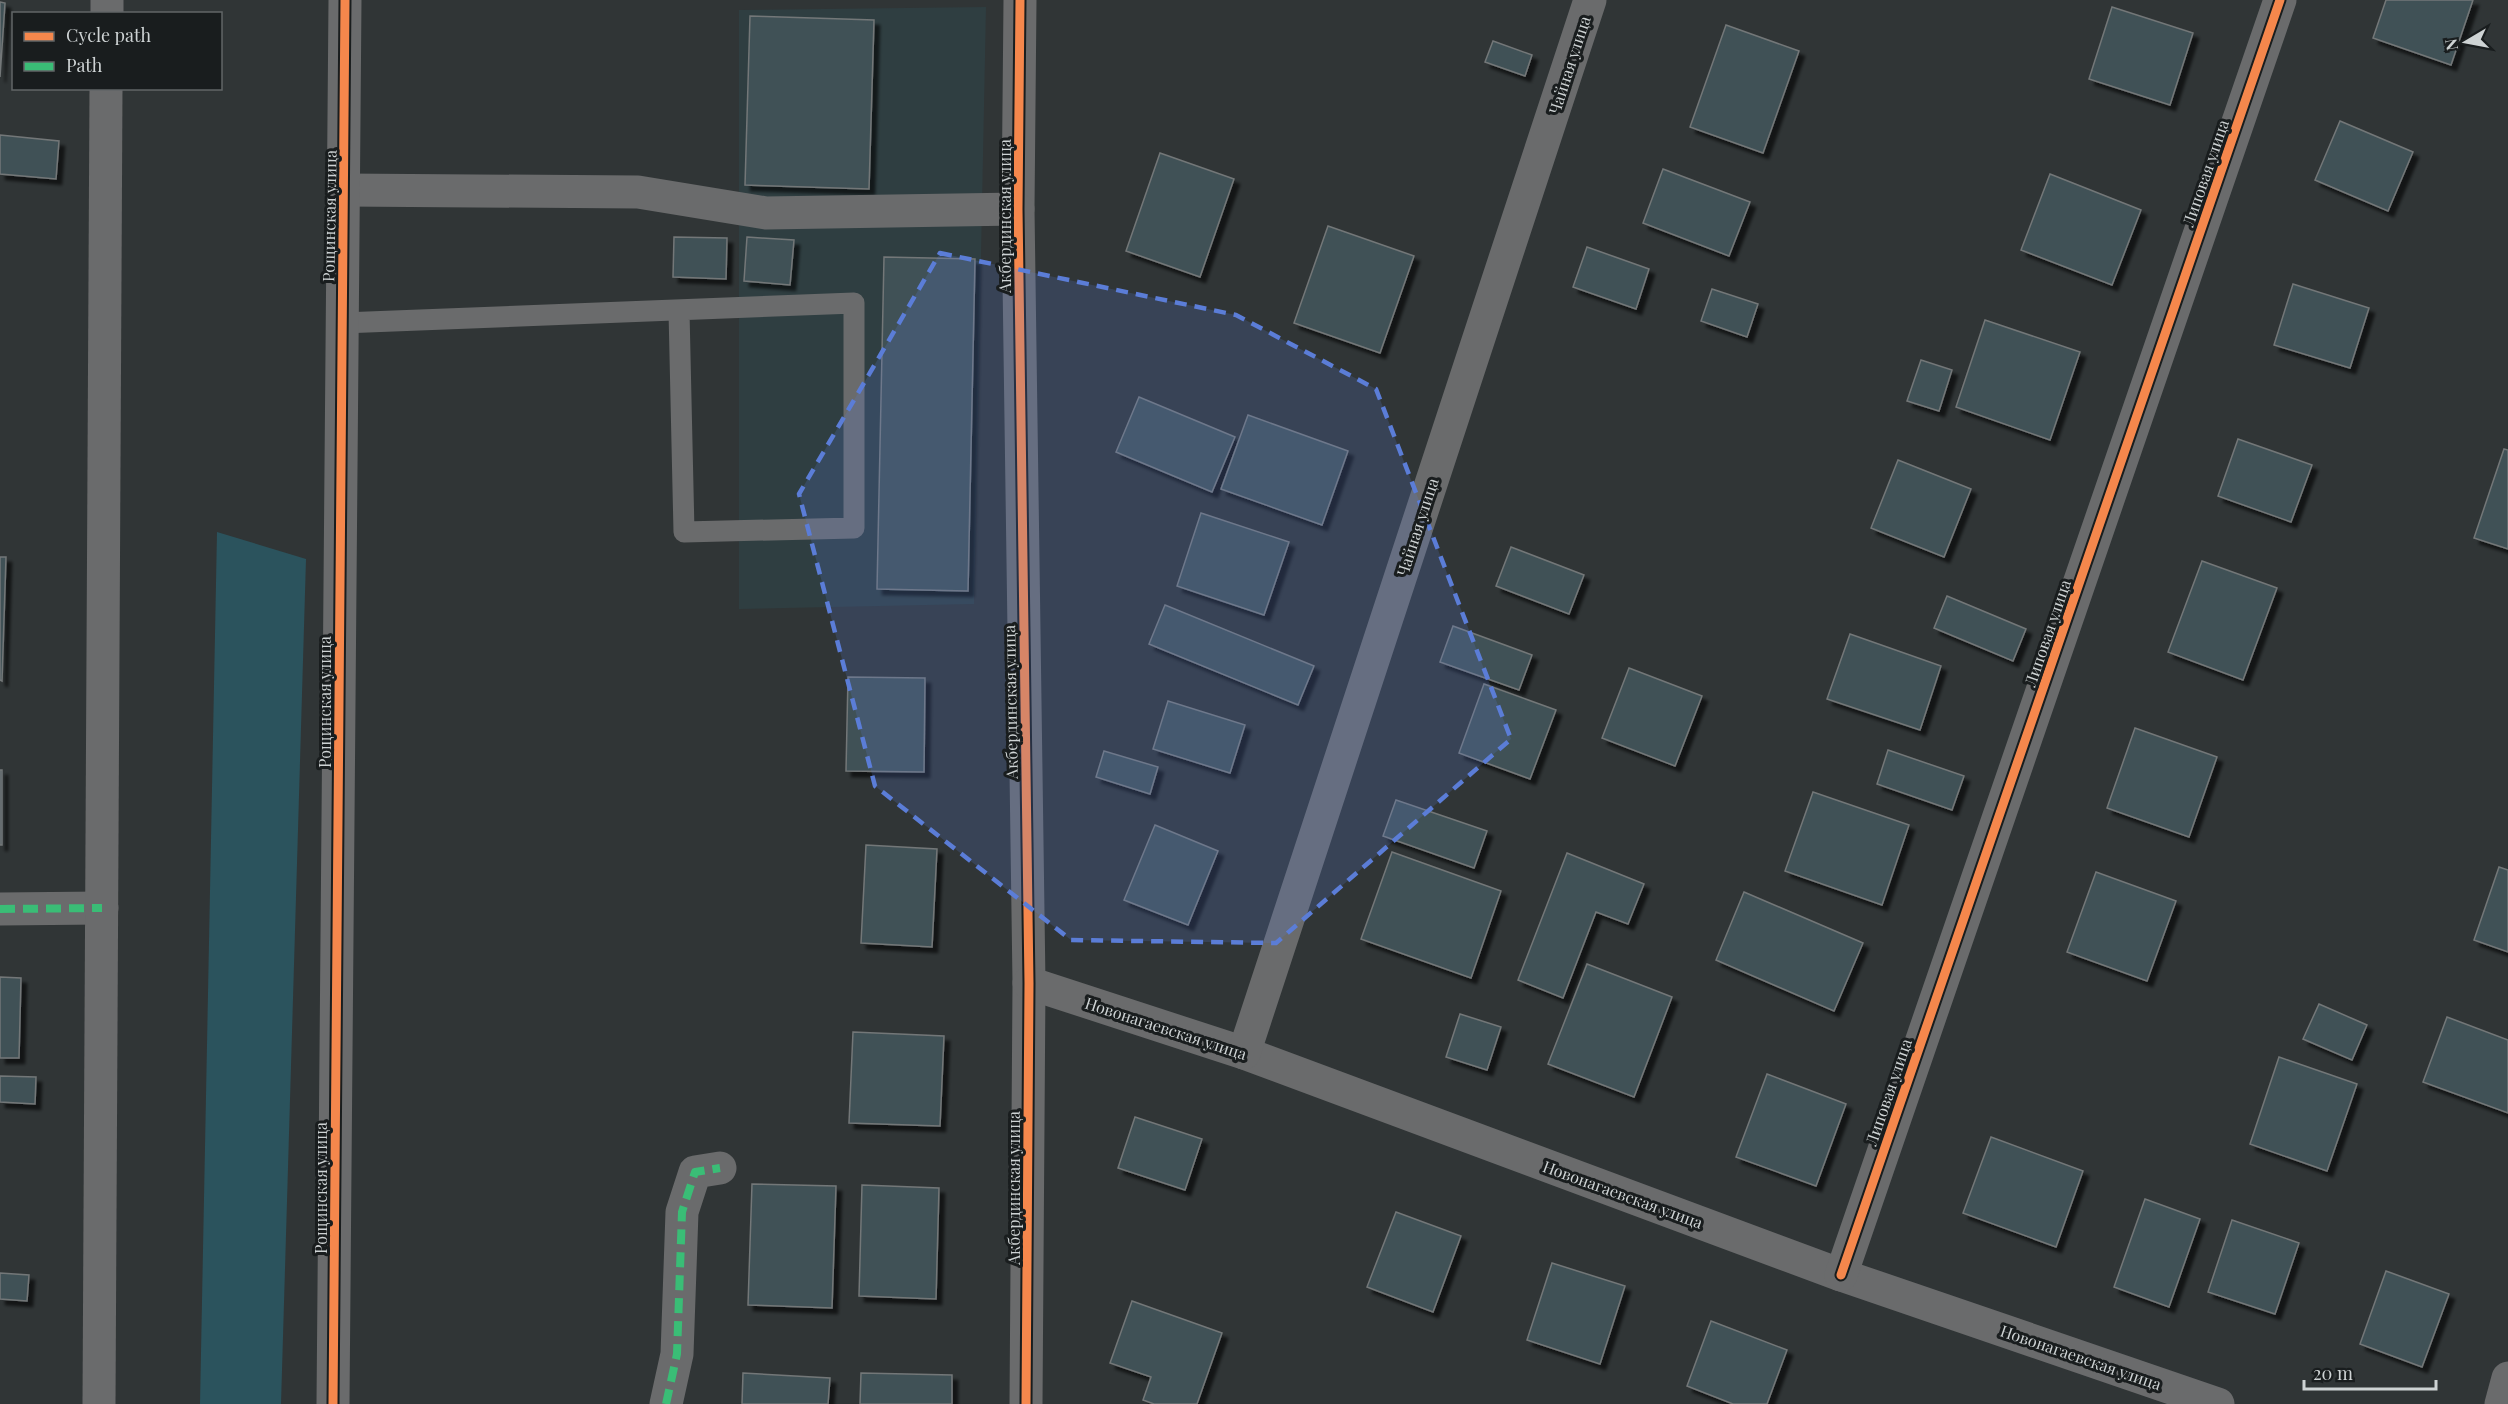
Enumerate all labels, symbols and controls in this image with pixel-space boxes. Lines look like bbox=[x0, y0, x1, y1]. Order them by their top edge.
legend bbox=[12, 12, 222, 90]
north arrow bbox=[2436, 12, 2496, 72]
street label: Чайная улица bbox=[1543, 13, 1595, 117]
text: Cycle path bbox=[66, 23, 151, 47]
text: N bbox=[2439, 37, 2462, 52]
text: Path bbox=[66, 53, 103, 77]
street label: Липовая улица bbox=[2177, 117, 2233, 230]
street label: Акбердинская улица bbox=[994, 139, 1015, 294]
street label: Рощинская улица bbox=[317, 150, 341, 282]
street label: Чайная улица bbox=[1391, 475, 1443, 579]
street label: Липовая улица bbox=[2019, 577, 2075, 690]
street label: Акбердинская улица bbox=[998, 625, 1022, 780]
street label: Рощинская улица bbox=[314, 636, 335, 768]
street label: Новонагаевская улица bbox=[1083, 992, 1250, 1064]
street label: Липовая улица bbox=[1860, 1036, 1916, 1149]
street label: Акбердинская улица bbox=[1003, 1111, 1024, 1266]
street label: Рощинская улица bbox=[310, 1122, 331, 1254]
street label: Новонагаевская улица bbox=[1540, 1155, 1706, 1233]
street label: Новонагаевская улица bbox=[1998, 1320, 2164, 1394]
scale bar bbox=[2304, 1353, 2436, 1391]
text: 20 m bbox=[2313, 1361, 2353, 1385]

